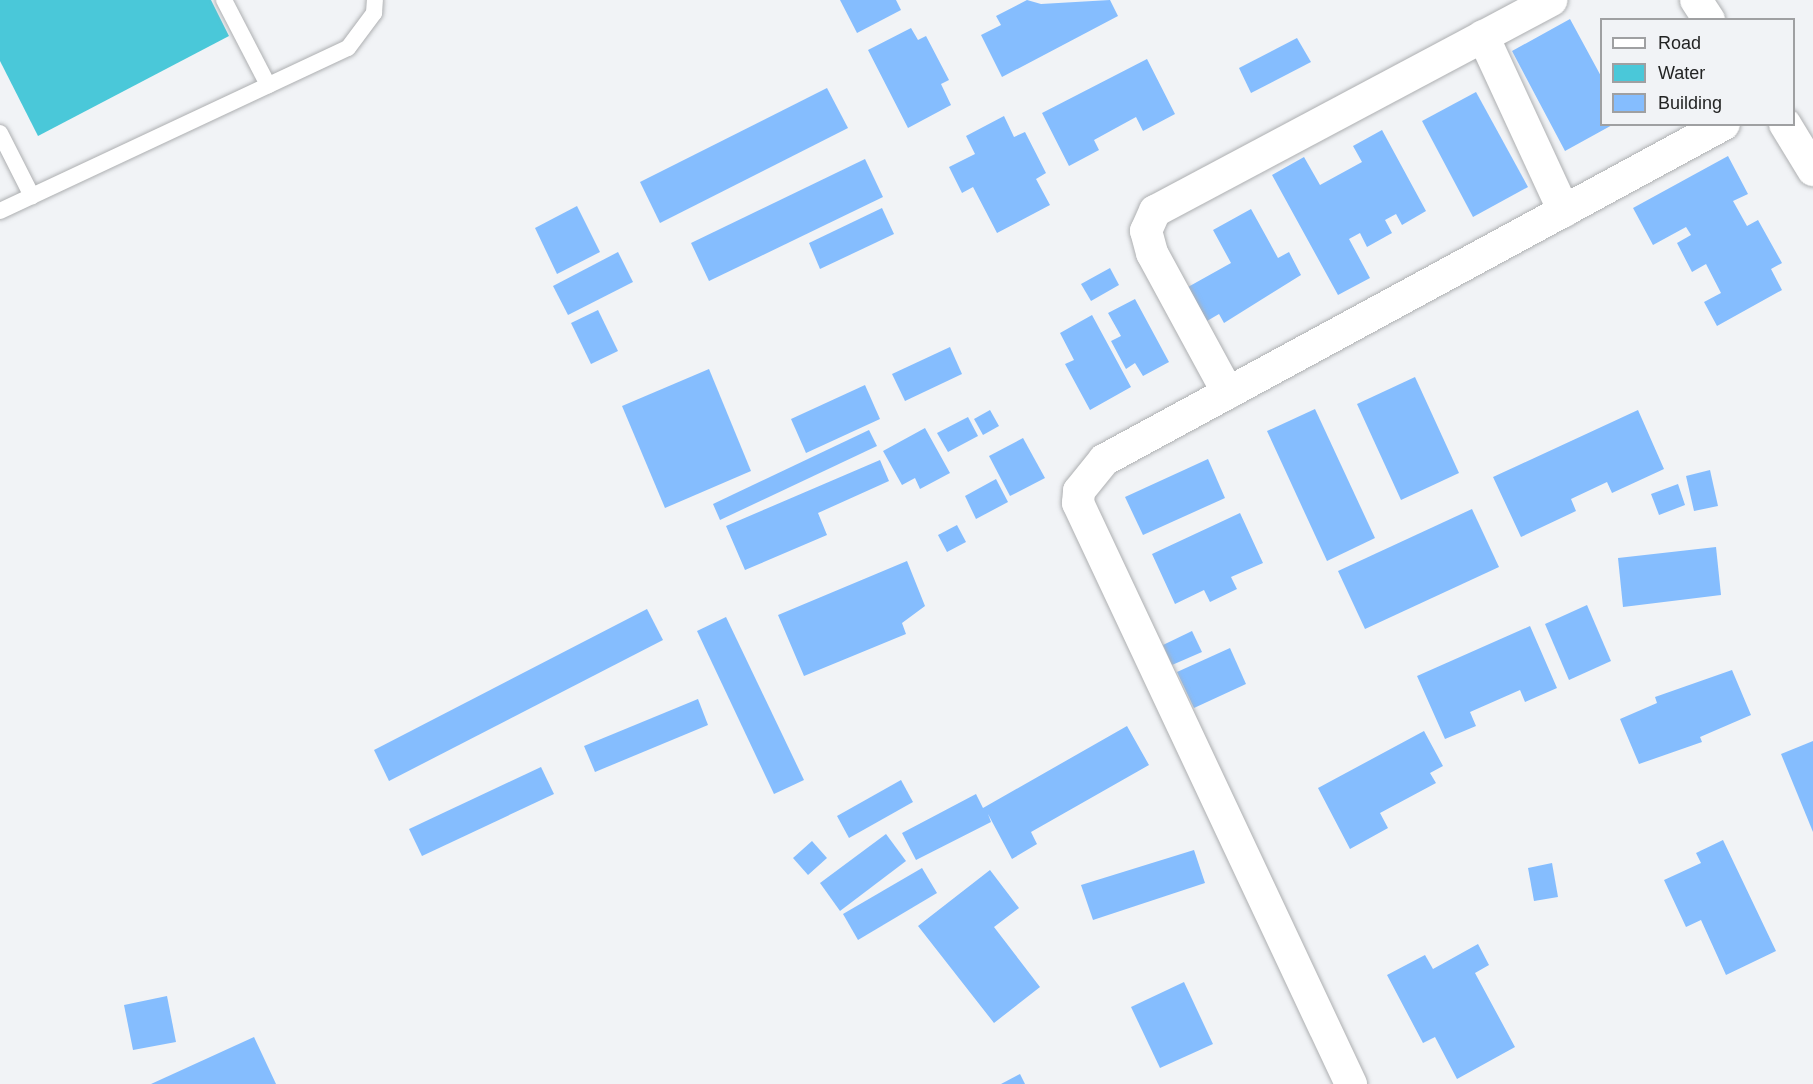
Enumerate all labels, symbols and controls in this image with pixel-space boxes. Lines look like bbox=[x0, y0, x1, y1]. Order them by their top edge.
legend bbox=[1600, 18, 1795, 126]
text: Road bbox=[1658, 33, 1701, 53]
text: Water bbox=[1658, 63, 1705, 83]
text: Building bbox=[1658, 93, 1722, 113]

